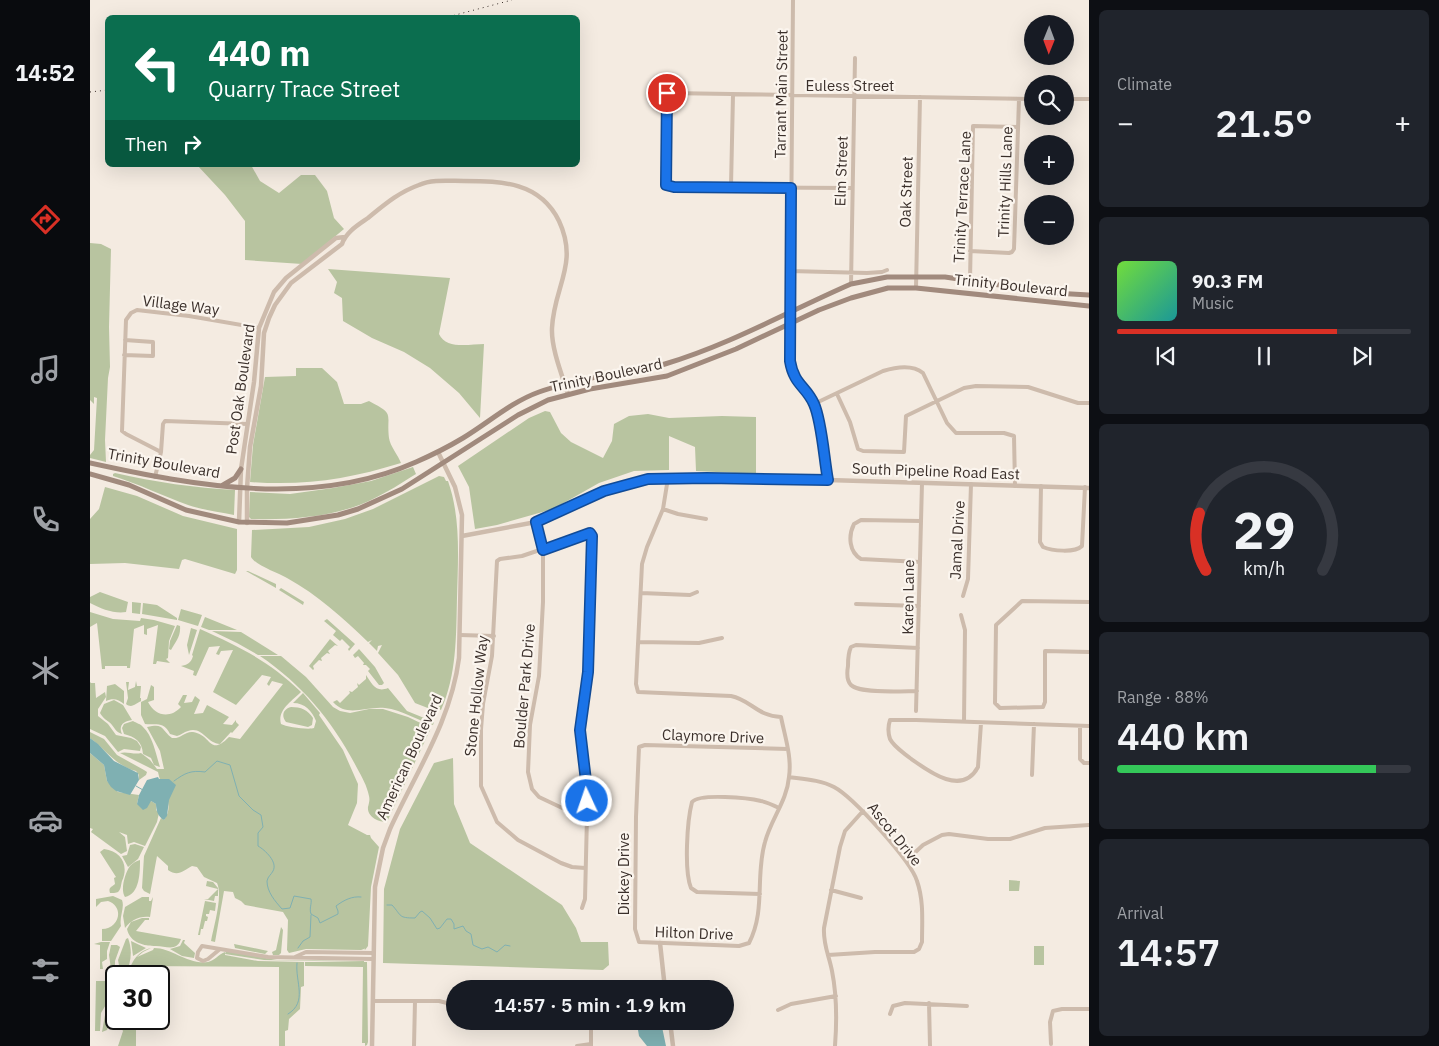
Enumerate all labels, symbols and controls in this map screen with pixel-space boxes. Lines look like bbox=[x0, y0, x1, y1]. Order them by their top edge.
north arrow bbox=[1024, 15, 1074, 65]
map controls bbox=[1024, 15, 1074, 245]
street label: Tarrant Main Street bbox=[770, 29, 792, 159]
text: 440 m bbox=[208, 30, 311, 76]
icon: left bbox=[125, 35, 190, 100]
text: 14:52 bbox=[15, 58, 75, 87]
pin bbox=[646, 72, 688, 114]
text: Quarry Trace Street bbox=[208, 74, 400, 103]
text: Climate bbox=[1117, 74, 1172, 94]
button: search bbox=[1024, 75, 1074, 125]
street label: Euless Street bbox=[806, 76, 894, 95]
icon: arrive bbox=[653, 79, 681, 107]
text: 21.5° bbox=[1215, 98, 1313, 147]
text: − bbox=[1117, 104, 1134, 141]
text: + bbox=[1394, 104, 1411, 141]
street label: Trinity Hills Lane bbox=[994, 126, 1016, 238]
icon: right bbox=[178, 130, 206, 158]
street label: Trinity Terrace Lane bbox=[949, 131, 975, 263]
text: Then bbox=[125, 132, 168, 156]
street label: Elm Street bbox=[830, 135, 852, 207]
button: + bbox=[1024, 135, 1074, 185]
street label: Oak Street bbox=[895, 156, 917, 228]
button: − bbox=[1024, 195, 1074, 245]
icon: directions bbox=[28, 202, 63, 237]
text: 90.3 FM bbox=[1192, 269, 1263, 293]
street label: Trinity Boulevard bbox=[953, 270, 1069, 300]
street label: Village Way bbox=[142, 291, 221, 319]
text: Music bbox=[1192, 293, 1234, 313]
street label: Post Oak Boulevard bbox=[221, 323, 259, 455]
icon: previous bbox=[1152, 342, 1180, 370]
icon: pause bbox=[1250, 342, 1278, 370]
icon: next bbox=[1348, 342, 1376, 370]
icon: music bbox=[28, 352, 63, 387]
street label: Trinity Boulevard bbox=[548, 354, 664, 396]
street label: Trinity Boulevard bbox=[106, 444, 222, 482]
street label: South Pipeline Road East bbox=[852, 459, 1020, 483]
text: 29 bbox=[1233, 496, 1295, 563]
street label: Jamal Drive bbox=[945, 500, 969, 580]
icon: phone bbox=[28, 502, 63, 537]
text: km/h bbox=[1243, 557, 1285, 580]
street label: Karen Lane bbox=[898, 559, 918, 635]
street label: Boulder Park Drive bbox=[509, 623, 539, 749]
street label: Stone Hollow Way bbox=[460, 634, 492, 758]
icon: climate bbox=[28, 653, 63, 688]
text: Range · 88% bbox=[1117, 687, 1209, 707]
street label: American Boulevard bbox=[372, 691, 446, 823]
text: 440 km bbox=[1117, 711, 1249, 760]
street label: Claymore Drive bbox=[662, 725, 764, 747]
position arrow bbox=[560, 774, 612, 826]
street label: Ascot Drive bbox=[864, 798, 926, 870]
icon: car bbox=[28, 803, 63, 838]
street label: Dickey Drive bbox=[614, 832, 633, 916]
text: Arrival bbox=[1117, 903, 1164, 923]
street label: Hilton Drive bbox=[654, 922, 734, 944]
text: 14:57 bbox=[1117, 927, 1220, 976]
icon: filters bbox=[28, 953, 63, 988]
speed limit sign: 30 bbox=[105, 965, 170, 1030]
text: 14:57 · 5 min · 1.9 km bbox=[494, 993, 686, 1017]

